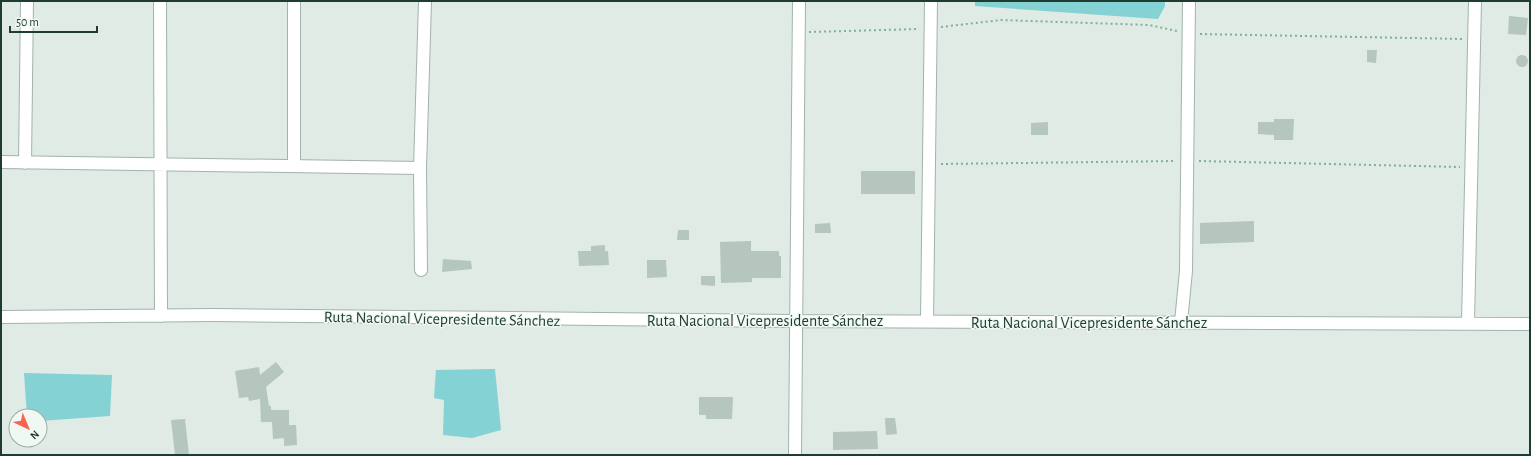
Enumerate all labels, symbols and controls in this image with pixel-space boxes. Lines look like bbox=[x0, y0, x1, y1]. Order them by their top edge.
scale bar bbox=[10, 8, 97, 34]
text: 50 m bbox=[16, 16, 39, 28]
street label: Ruta Nacional Vicepresidente Sánchez bbox=[324, 309, 561, 329]
street label: Ruta Nacional Vicepresidente Sánchez bbox=[647, 313, 884, 329]
street label: Ruta Nacional Vicepresidente Sánchez bbox=[971, 315, 1208, 331]
north arrow bbox=[8, 408, 48, 448]
text: N bbox=[28, 428, 41, 441]

